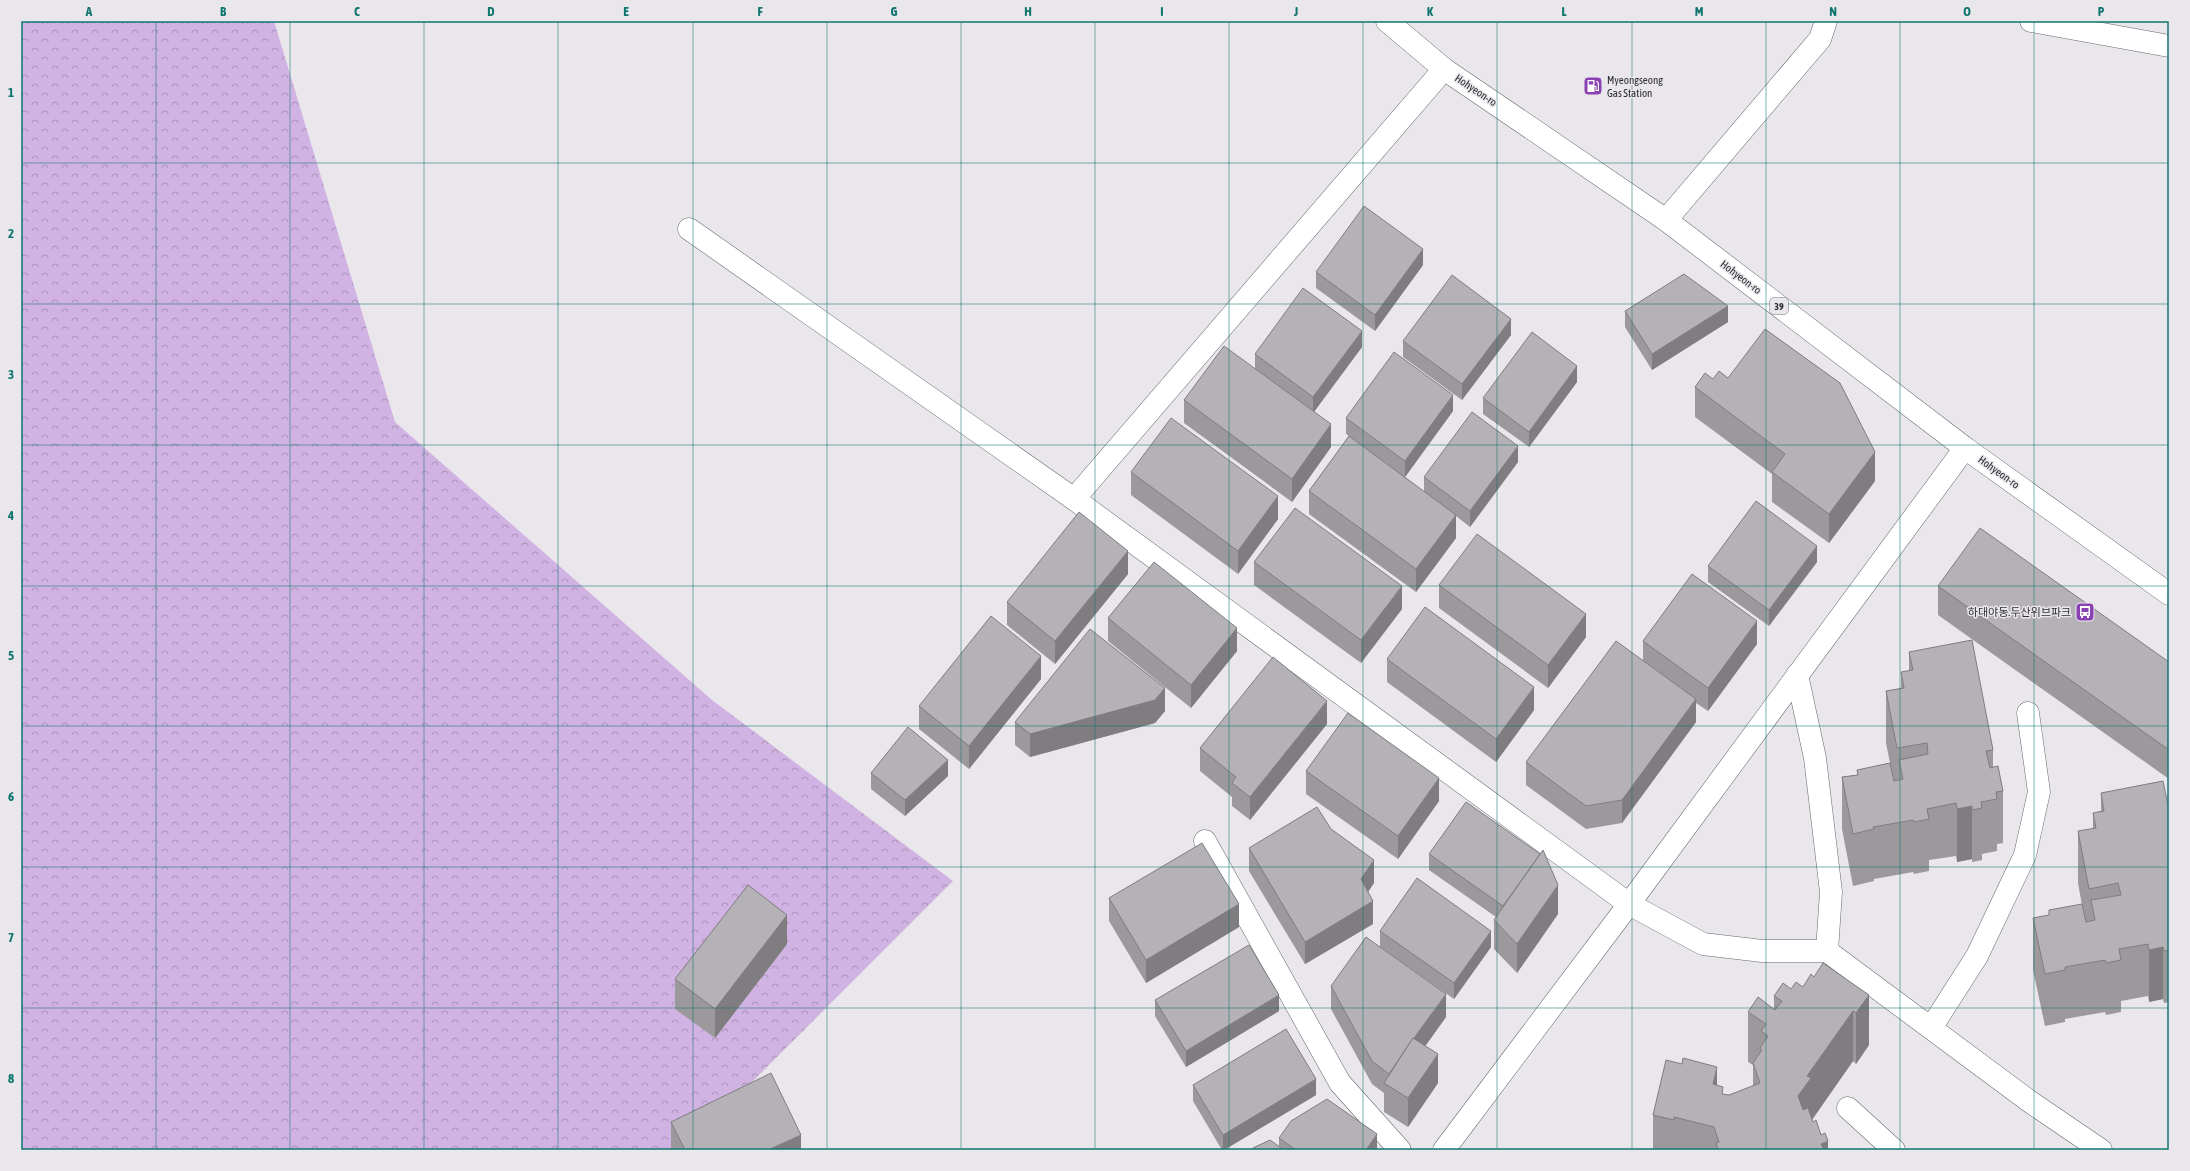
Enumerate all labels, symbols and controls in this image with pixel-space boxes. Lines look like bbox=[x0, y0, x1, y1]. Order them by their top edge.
text: A bbox=[85, 4, 93, 19]
text: B bbox=[220, 4, 227, 19]
text: C bbox=[354, 4, 360, 19]
text: D bbox=[487, 4, 495, 19]
text: E bbox=[623, 4, 629, 19]
text: F bbox=[757, 4, 763, 19]
text: G bbox=[891, 4, 898, 19]
text: H bbox=[1024, 4, 1032, 19]
text: I bbox=[1160, 4, 1164, 19]
text: J bbox=[1293, 4, 1298, 19]
text: K bbox=[1427, 4, 1434, 19]
text: L bbox=[1561, 4, 1567, 19]
text: M bbox=[1695, 4, 1704, 19]
text: N bbox=[1829, 4, 1837, 19]
text: O bbox=[1963, 4, 1971, 19]
text: P bbox=[2098, 4, 2105, 19]
street label: Hohyeon-ro bbox=[1453, 72, 1499, 108]
place label: Myeongseong Gas Station bbox=[1607, 74, 1663, 99]
fuel station icon: Myeongseong Gas Station bbox=[1582, 75, 1604, 97]
text: 1 bbox=[8, 85, 14, 100]
text: 2 bbox=[8, 226, 14, 241]
street label: Hohyeon-ro bbox=[1718, 258, 1764, 296]
road number: 39 bbox=[1770, 298, 1788, 314]
text: 3 bbox=[8, 367, 14, 382]
street label: Hohyeon-ro bbox=[1976, 453, 2022, 491]
text: 4 bbox=[7, 508, 14, 523]
bus stop icon: 하대야동.두산위브파크 bbox=[2074, 601, 2096, 623]
place label: 하대야동.두산위브파크 bbox=[1968, 606, 2071, 618]
text: 5 bbox=[8, 648, 14, 663]
text: 6 bbox=[8, 789, 14, 804]
text: 7 bbox=[8, 930, 14, 945]
text: 8 bbox=[8, 1071, 14, 1086]

